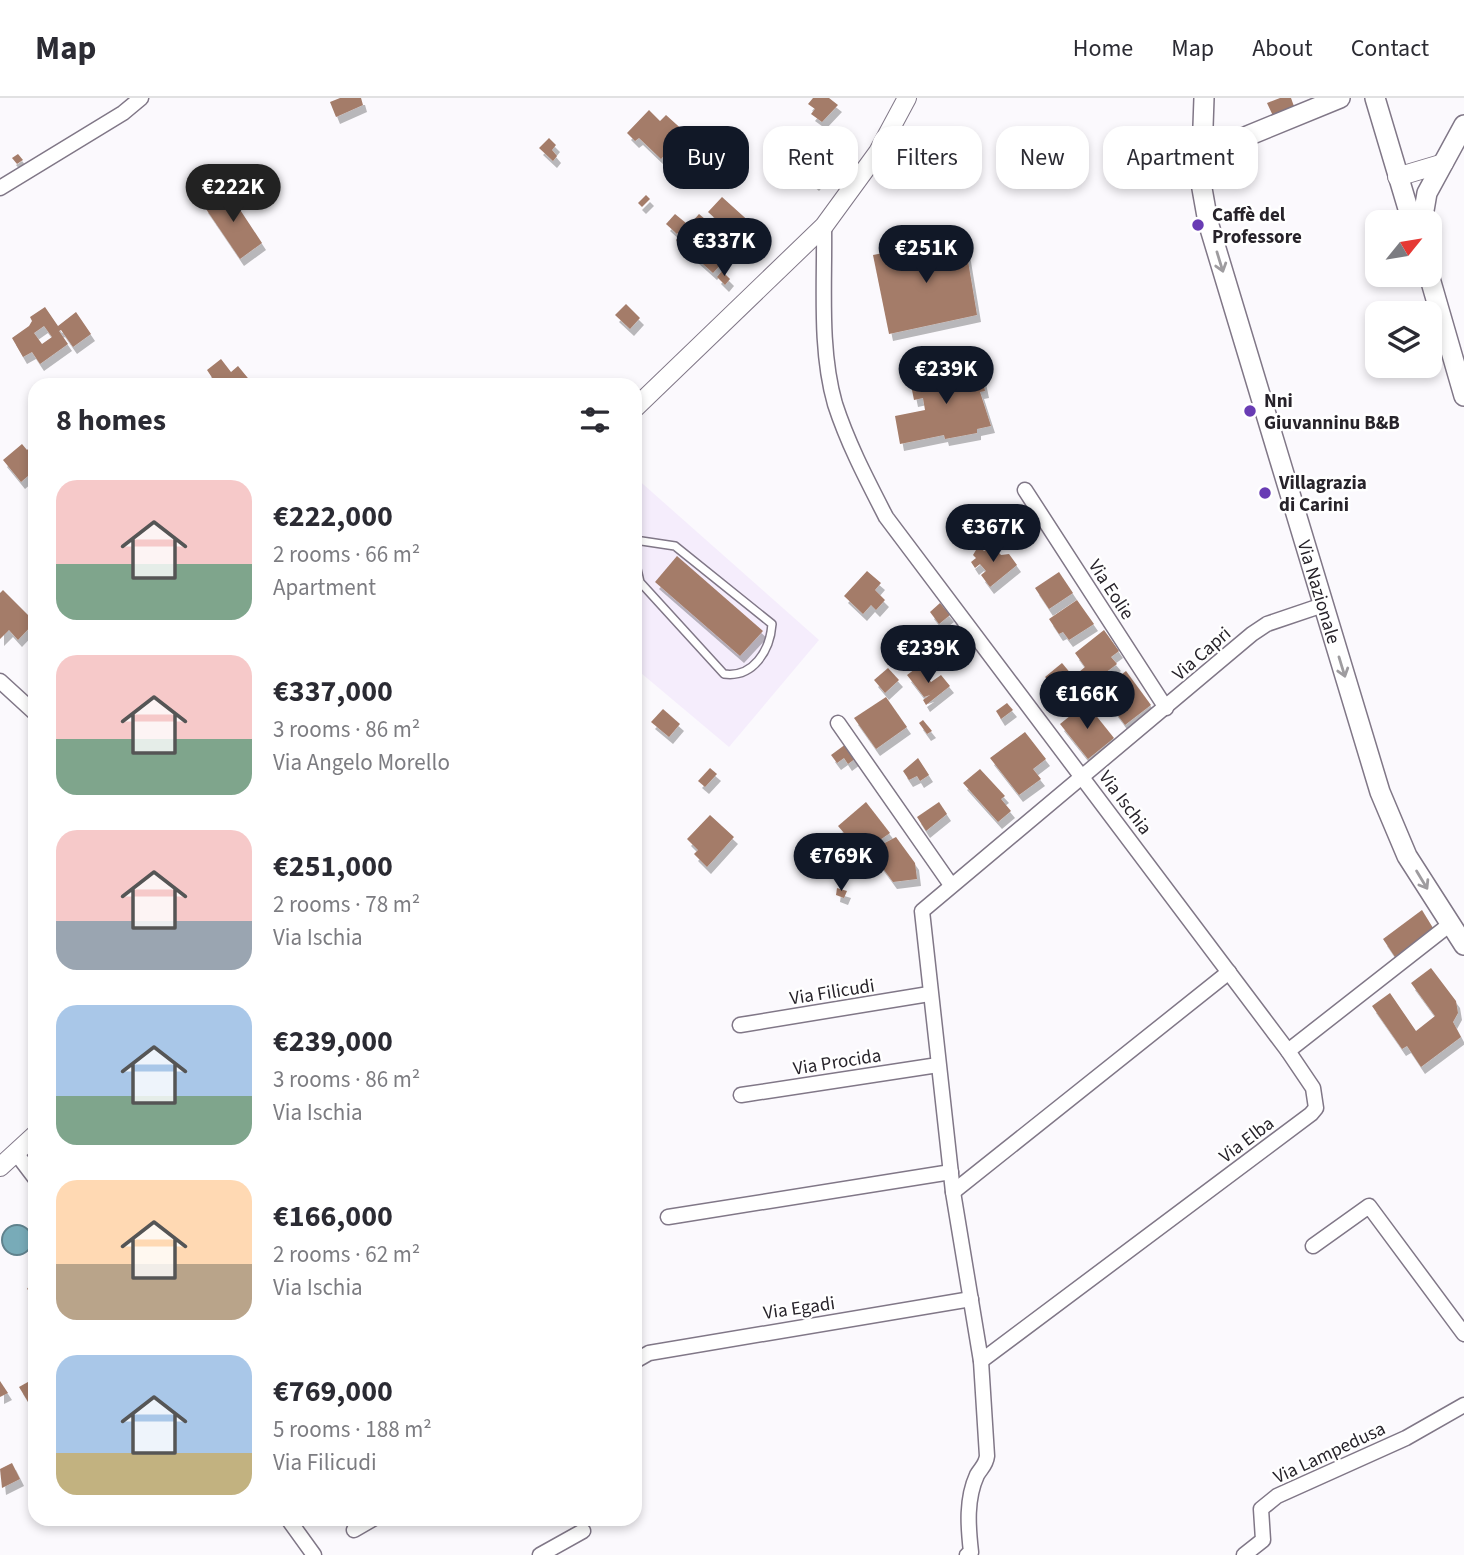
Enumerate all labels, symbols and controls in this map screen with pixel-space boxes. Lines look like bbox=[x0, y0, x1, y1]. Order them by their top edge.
text: Map bbox=[35, 25, 96, 72]
text: Home bbox=[1073, 31, 1133, 66]
text: Map bbox=[1171, 31, 1214, 66]
text: About bbox=[1252, 31, 1313, 66]
text: Contact bbox=[1351, 31, 1429, 66]
chip: Buy bbox=[663, 126, 749, 189]
chip: Rent bbox=[763, 126, 858, 189]
chip: Filters bbox=[872, 126, 982, 189]
chip: New bbox=[996, 126, 1089, 189]
chip: Apartment bbox=[1103, 126, 1258, 189]
pin: €222K bbox=[184, 164, 282, 224]
text: €222K bbox=[202, 170, 264, 203]
place label: Caffè del Professore bbox=[1212, 202, 1302, 251]
north arrow bbox=[1365, 210, 1442, 287]
map controls bbox=[1365, 210, 1442, 378]
marker: Caffè del Professore bbox=[1190, 217, 1206, 233]
pin: €337K bbox=[675, 218, 773, 278]
text: €337K bbox=[693, 224, 755, 257]
pin: €251K bbox=[877, 226, 975, 285]
text: €251K bbox=[895, 231, 957, 264]
one-way arrow bbox=[1214, 251, 1227, 273]
button: layers bbox=[1365, 301, 1442, 378]
pin: €239K bbox=[897, 346, 995, 406]
text: €239K bbox=[915, 352, 977, 385]
place label: Nni Giuvanninu B&B bbox=[1264, 388, 1400, 437]
text: 8 homes bbox=[56, 399, 166, 442]
icon: filters bbox=[576, 401, 614, 439]
marker: Nni Giuvanninu B&B bbox=[1242, 403, 1258, 419]
place label: Villagrazia di Carini bbox=[1278, 470, 1367, 519]
marker: Villagrazia di Carini bbox=[1257, 485, 1273, 501]
text: €222,000 bbox=[273, 495, 393, 538]
pin: €367K bbox=[944, 504, 1042, 564]
icon: home bbox=[112, 508, 196, 592]
text: €367K bbox=[962, 510, 1024, 543]
street label: Via Nazionale bbox=[1290, 537, 1347, 647]
text: 2 rooms · 66 m² bbox=[273, 538, 420, 571]
street label: Via Eolie bbox=[1081, 554, 1140, 625]
text: Apartment bbox=[273, 571, 376, 604]
street label: Via Capri bbox=[1167, 621, 1237, 687]
pin: €239K bbox=[879, 626, 977, 685]
text: €239K bbox=[897, 631, 959, 664]
one-way arrow bbox=[1337, 656, 1349, 678]
text: €337,000 bbox=[273, 670, 393, 713]
pin: €166K bbox=[1038, 672, 1136, 731]
text: €166K bbox=[1056, 677, 1118, 710]
icon: home bbox=[112, 683, 196, 767]
text: 3 rooms · 86 m² bbox=[273, 713, 420, 746]
text: Via Angelo Morello bbox=[273, 746, 450, 779]
street label: Via Ischia bbox=[1092, 765, 1158, 841]
pin: €769K bbox=[792, 834, 890, 893]
text: €769K bbox=[810, 839, 872, 872]
text: €251,000 bbox=[273, 845, 393, 888]
icon: home bbox=[112, 858, 196, 942]
one-way arrow bbox=[1415, 869, 1429, 889]
text: 2 rooms · 78 m² bbox=[273, 888, 420, 921]
text: Via Ischia bbox=[273, 921, 363, 954]
street label: Via Filicudi bbox=[788, 972, 877, 1013]
text: €239,000 bbox=[273, 1020, 393, 1063]
icon: home bbox=[112, 1033, 196, 1117]
street label: Via Procida bbox=[791, 1042, 883, 1083]
text: 3 rooms · 86 m² bbox=[273, 1063, 420, 1096]
text: Via Ischia bbox=[273, 1096, 363, 1129]
street label: Via Elba bbox=[1214, 1111, 1280, 1170]
text: €166,000 bbox=[273, 1195, 393, 1238]
icon: home bbox=[112, 1208, 196, 1292]
text: 2 rooms · 62 m² bbox=[273, 1238, 420, 1271]
text: Via Ischia bbox=[273, 1271, 363, 1304]
street label: Via Egadi bbox=[762, 1290, 837, 1327]
text: €769,000 bbox=[273, 1370, 393, 1413]
icon: home bbox=[112, 1383, 196, 1467]
text: 5 rooms · 188 m² bbox=[273, 1413, 432, 1446]
street label: Via Lampedusa bbox=[1269, 1416, 1390, 1491]
text: Via Filicudi bbox=[273, 1446, 377, 1479]

